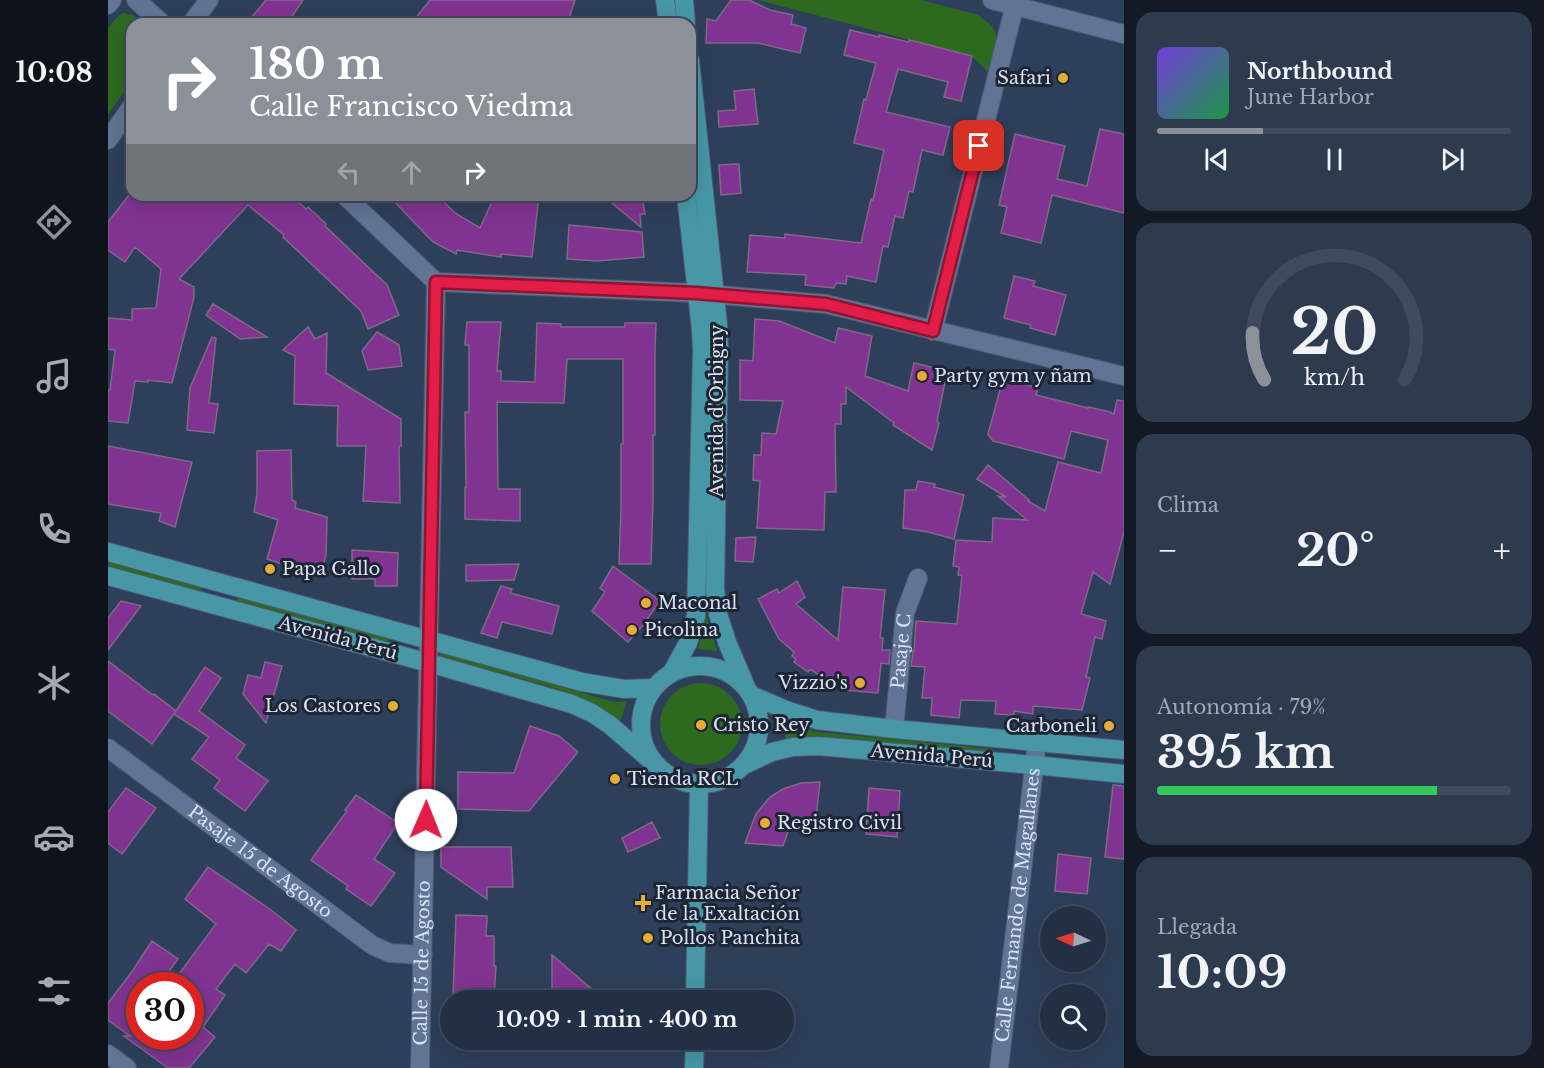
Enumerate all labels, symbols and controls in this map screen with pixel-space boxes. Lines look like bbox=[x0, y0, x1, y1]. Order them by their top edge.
text: 180 m bbox=[249, 38, 383, 90]
icon: right bbox=[150, 42, 228, 120]
text: 10:08 bbox=[15, 56, 93, 89]
text: Northbound bbox=[1247, 58, 1393, 85]
place label: Safari bbox=[997, 67, 1051, 89]
marker: Safari bbox=[1056, 71, 1070, 85]
text: June Harbor bbox=[1247, 85, 1374, 109]
text: Calle Francisco Viedma bbox=[249, 90, 573, 123]
pin bbox=[953, 120, 1004, 171]
icon: arrive bbox=[962, 129, 995, 162]
icon: previous bbox=[1200, 143, 1233, 176]
icon: pause bbox=[1318, 143, 1351, 176]
icon: next bbox=[1436, 143, 1469, 176]
icon: left bbox=[332, 156, 365, 189]
icon: ahead bbox=[395, 156, 428, 189]
icon: right bbox=[458, 156, 491, 189]
icon: directions bbox=[33, 201, 75, 243]
text: 20 bbox=[1290, 293, 1378, 371]
street label: Avenida d'Orbigny bbox=[706, 324, 728, 499]
icon: music bbox=[33, 355, 75, 397]
text: km/h bbox=[1304, 364, 1365, 391]
place label: Party gym y ñam bbox=[934, 365, 1092, 387]
marker: Party gym y ñam bbox=[915, 369, 929, 383]
text: Clima bbox=[1157, 493, 1219, 517]
icon: phone bbox=[33, 508, 75, 550]
text: 20° bbox=[1296, 522, 1375, 578]
text: − bbox=[1157, 530, 1178, 571]
text: + bbox=[1493, 530, 1511, 571]
place label: Papa Gallo bbox=[282, 558, 380, 580]
marker: Papa Gallo bbox=[263, 562, 277, 576]
place label: Maconal bbox=[658, 592, 737, 614]
marker: Maconal bbox=[639, 596, 653, 610]
street label: Avenida Perú bbox=[275, 611, 400, 664]
street label: Pasaje C bbox=[887, 613, 916, 690]
place label: Picolina bbox=[644, 619, 718, 641]
marker: Picolina bbox=[625, 623, 639, 637]
icon: climate bbox=[33, 662, 75, 704]
place label: Vizzio's bbox=[778, 672, 848, 694]
marker: Vizzio's bbox=[853, 676, 867, 690]
place label: Los Castores bbox=[265, 695, 381, 717]
text: Autonomía · 79% bbox=[1157, 695, 1326, 719]
marker: Los Castores bbox=[386, 699, 400, 713]
place label: Cristo Rey bbox=[713, 714, 810, 736]
place label: Carboneli bbox=[1006, 715, 1097, 737]
marker: Cristo Rey bbox=[694, 718, 708, 732]
marker: Carboneli bbox=[1102, 719, 1116, 733]
text: 395 km bbox=[1157, 724, 1334, 780]
street label: Avenida Perú bbox=[869, 740, 994, 772]
street label: Calle Fernando de Magallanes bbox=[991, 767, 1045, 1044]
place label: Tienda RCL bbox=[627, 768, 738, 790]
marker: Tienda RCL bbox=[608, 772, 622, 786]
position arrow bbox=[394, 788, 458, 852]
street label: Pasaje 15 de Agosto bbox=[184, 801, 337, 923]
place label: Registro Civil bbox=[777, 812, 902, 834]
icon: car bbox=[33, 816, 75, 858]
marker: Registro Civil bbox=[758, 816, 772, 830]
street label: Calle 15 de Agosto bbox=[409, 880, 435, 1046]
place label: Farmacia Señor de la Exaltación bbox=[655, 882, 800, 925]
marker: Farmacia Señor de la Exaltación bbox=[636, 896, 650, 910]
north arrow bbox=[1040, 906, 1106, 972]
map controls bbox=[1040, 906, 1106, 1050]
text: Llegada bbox=[1157, 915, 1237, 939]
place label: Pollos Panchita bbox=[660, 927, 800, 949]
marker: Pollos Panchita bbox=[641, 931, 655, 945]
text: 10:09 bbox=[1157, 944, 1288, 1000]
icon: filters bbox=[33, 970, 75, 1012]
speed limit sign: 30 bbox=[126, 972, 204, 1050]
button: search bbox=[1040, 984, 1106, 1050]
text: 10:09 · 1 min · 400 m bbox=[496, 1006, 738, 1033]

